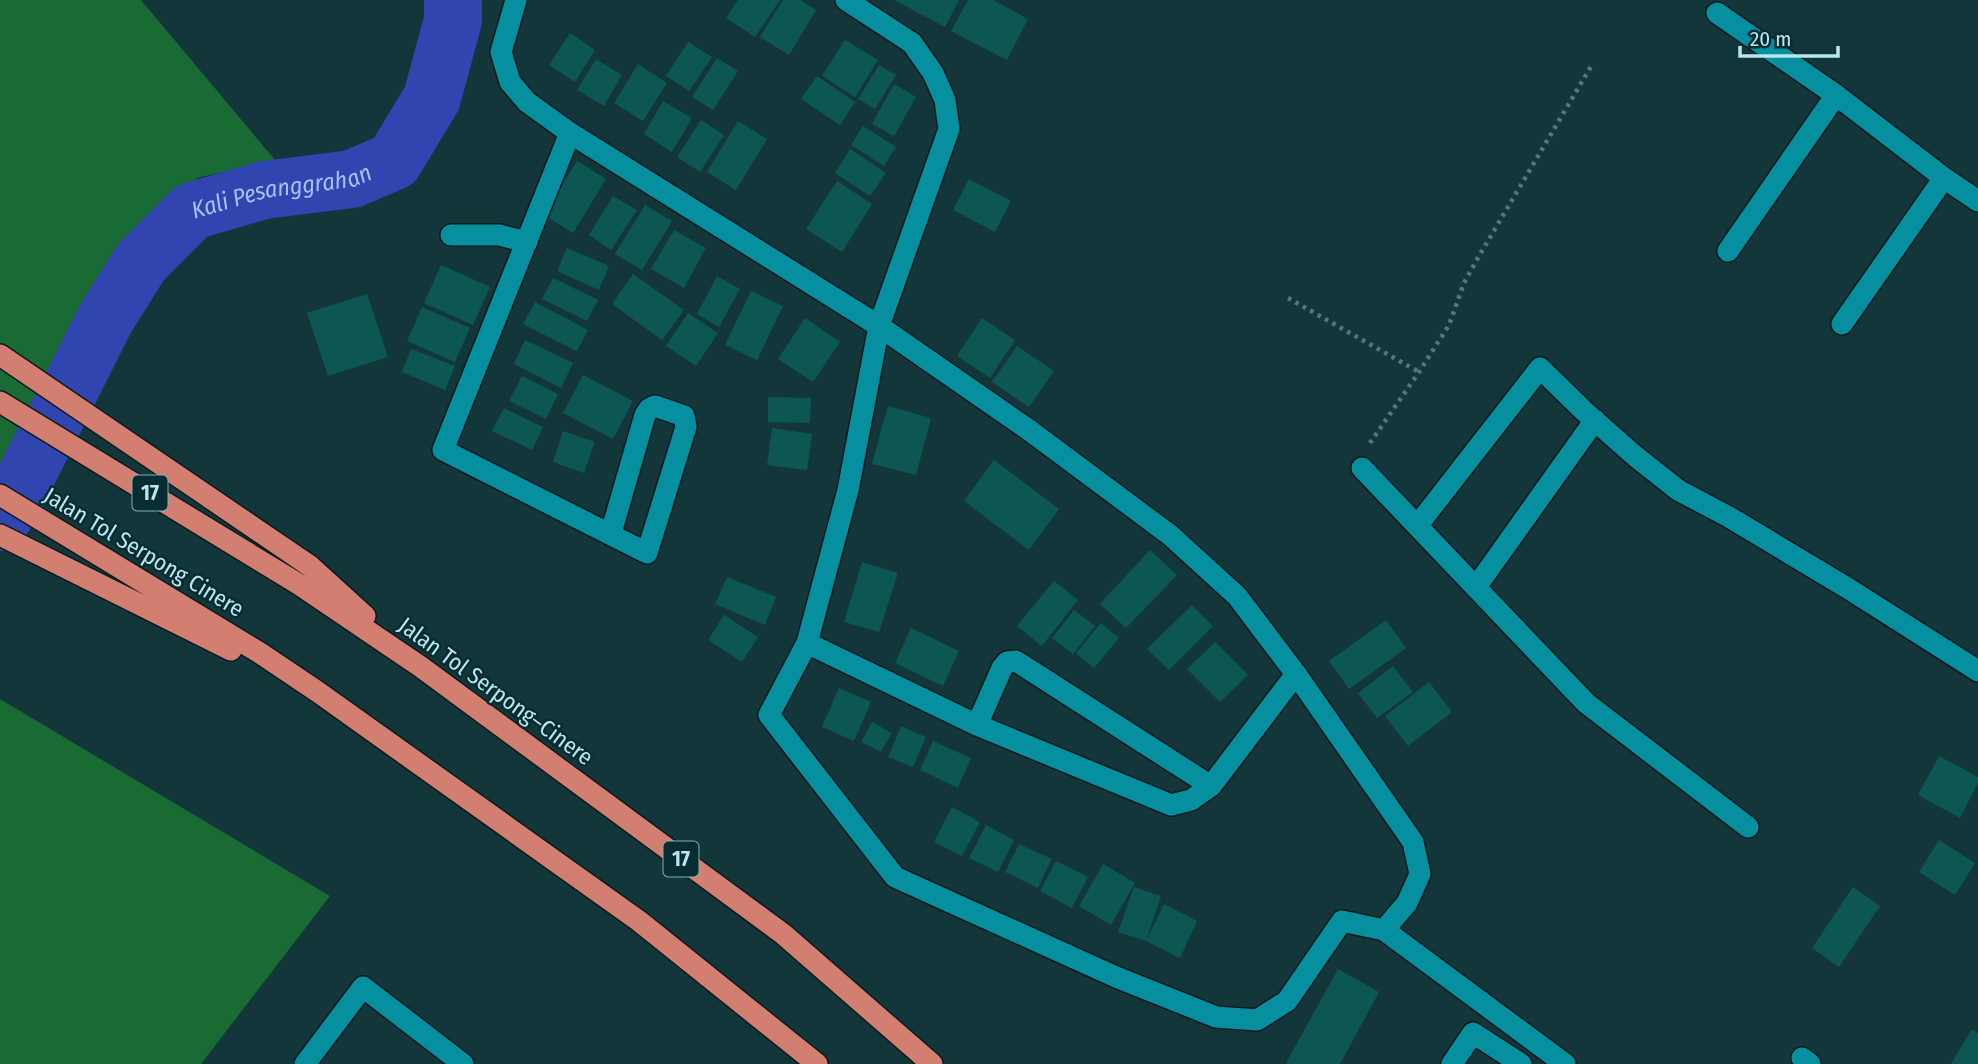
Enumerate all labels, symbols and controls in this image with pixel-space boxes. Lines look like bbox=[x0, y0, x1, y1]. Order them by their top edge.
scale bar bbox=[1740, 14, 1838, 58]
text: 20 m bbox=[1750, 26, 1791, 52]
water label: Kali Pesanggrahan bbox=[188, 158, 376, 224]
road number: 17 bbox=[132, 476, 168, 510]
street label: Jalan Tol Serpong Cinere bbox=[39, 481, 249, 623]
street label: Jalan Tol Serpong–Cinere bbox=[393, 611, 599, 771]
road number: 17 bbox=[664, 842, 698, 876]

